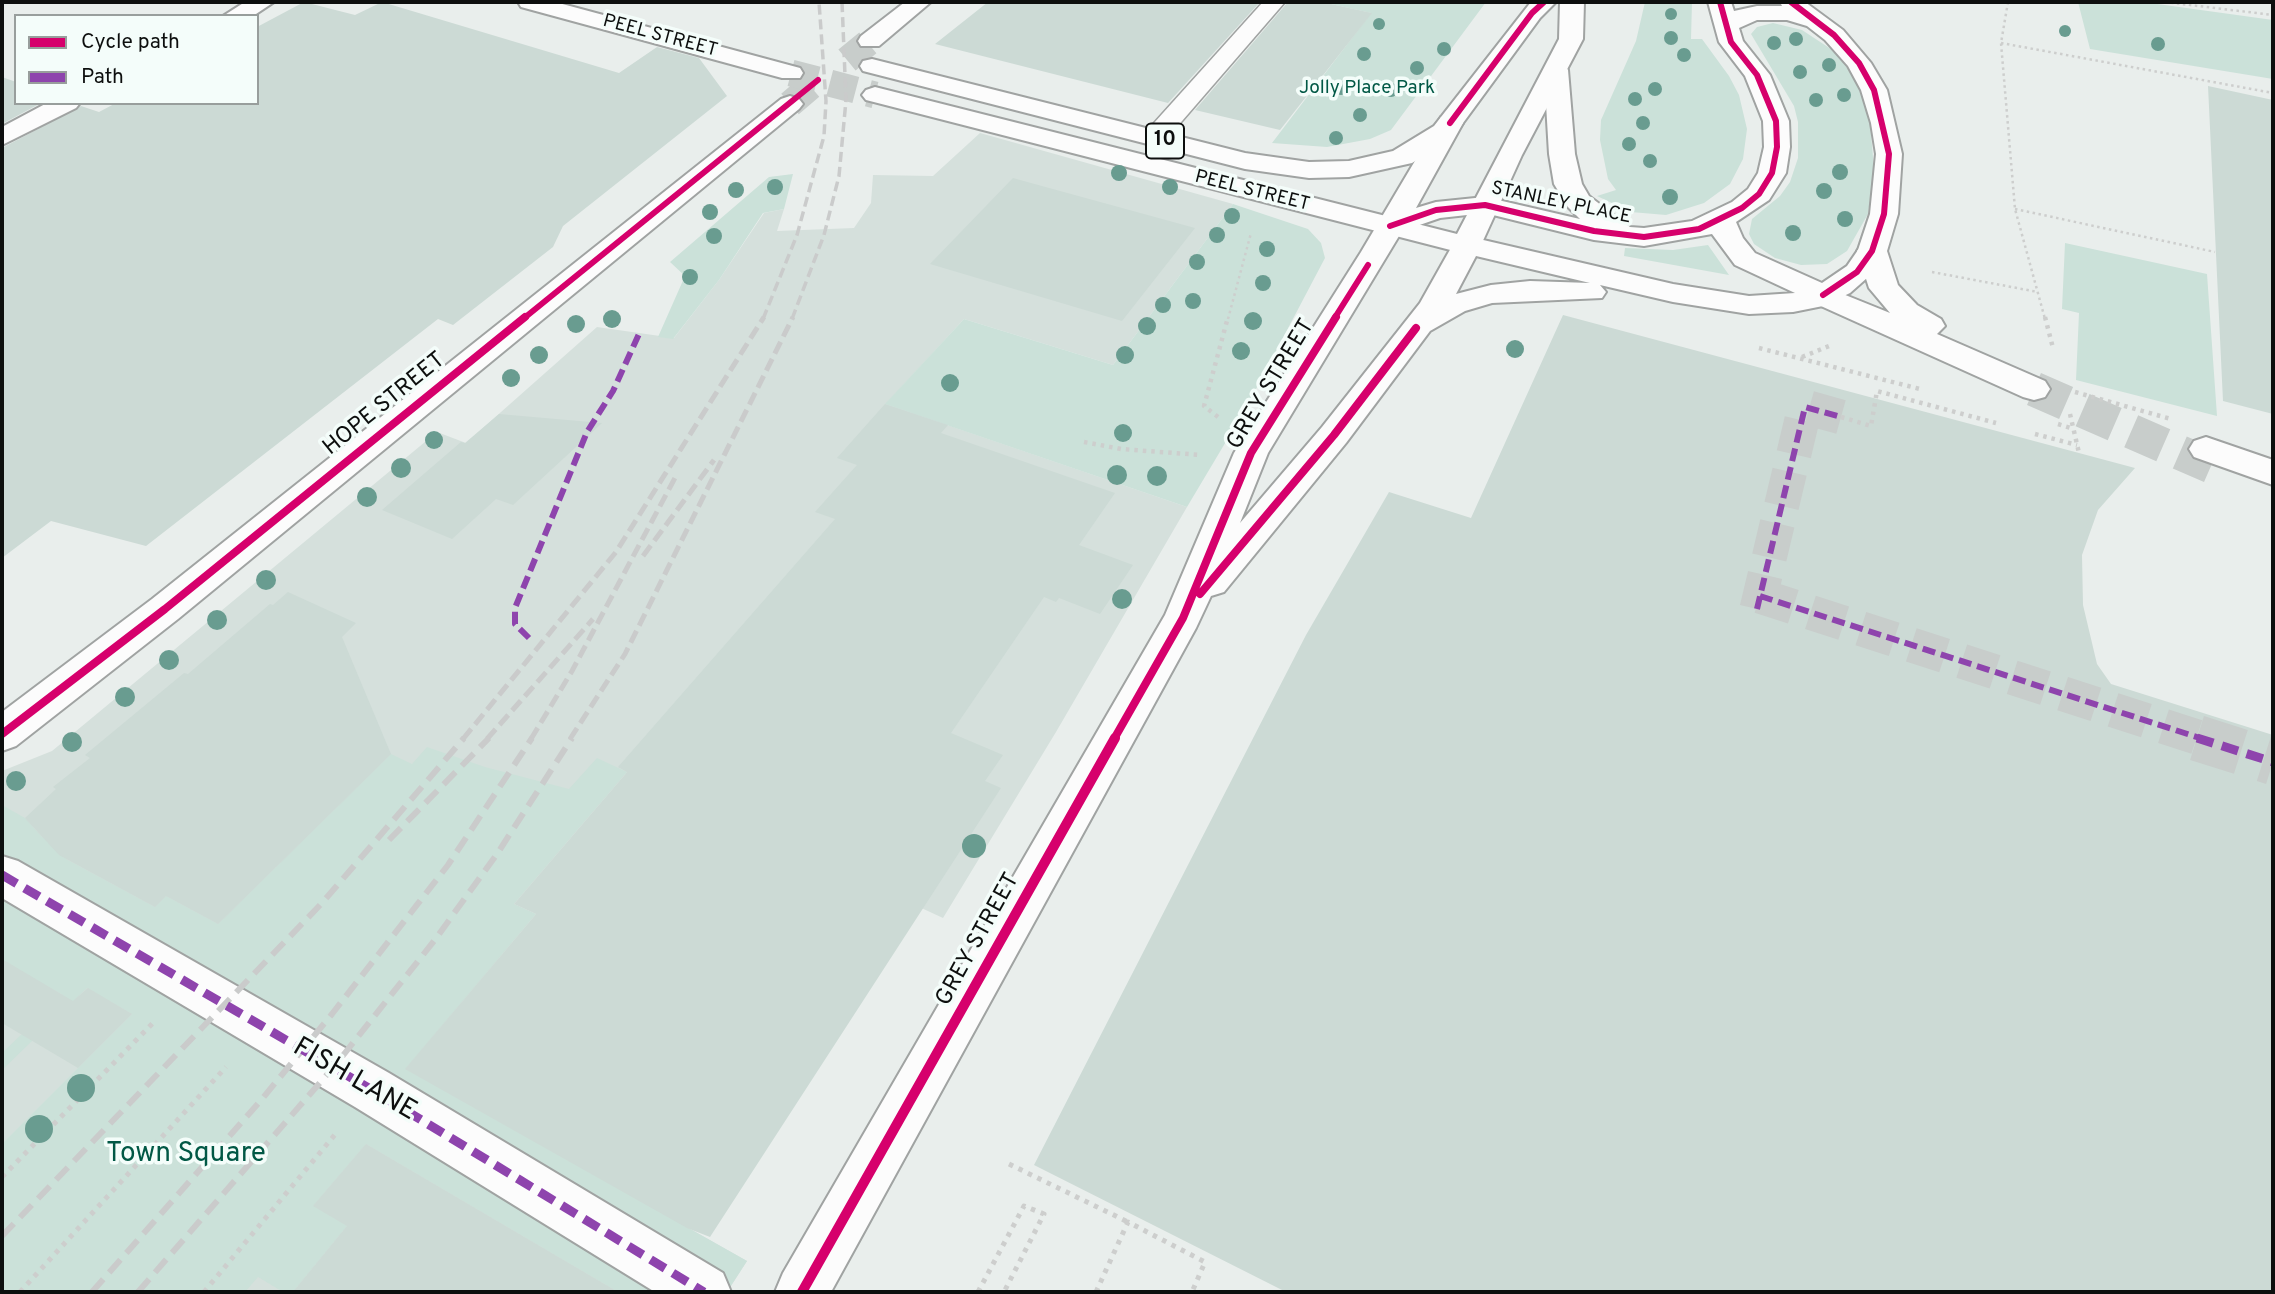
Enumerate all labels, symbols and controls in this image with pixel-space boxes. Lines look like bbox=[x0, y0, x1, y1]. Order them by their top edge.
street label: PEEL STREET bbox=[600, 11, 720, 63]
legend bbox=[14, 14, 259, 105]
text: Cycle path bbox=[81, 29, 180, 56]
text: Path bbox=[81, 64, 124, 91]
park label: Jolly Place Park bbox=[1299, 78, 1435, 100]
road number: 10 bbox=[1146, 124, 1184, 158]
street label: PEEL STREET bbox=[1192, 167, 1312, 217]
street label: STANLEY PLACE bbox=[1489, 178, 1633, 230]
street label: GREY STREET bbox=[1222, 315, 1322, 455]
street label: HOPE STREET bbox=[318, 347, 452, 463]
street label: GREY STREET bbox=[931, 869, 1027, 1011]
street label: FISH LANE bbox=[286, 1032, 422, 1130]
park label: Town Square bbox=[106, 1138, 266, 1172]

